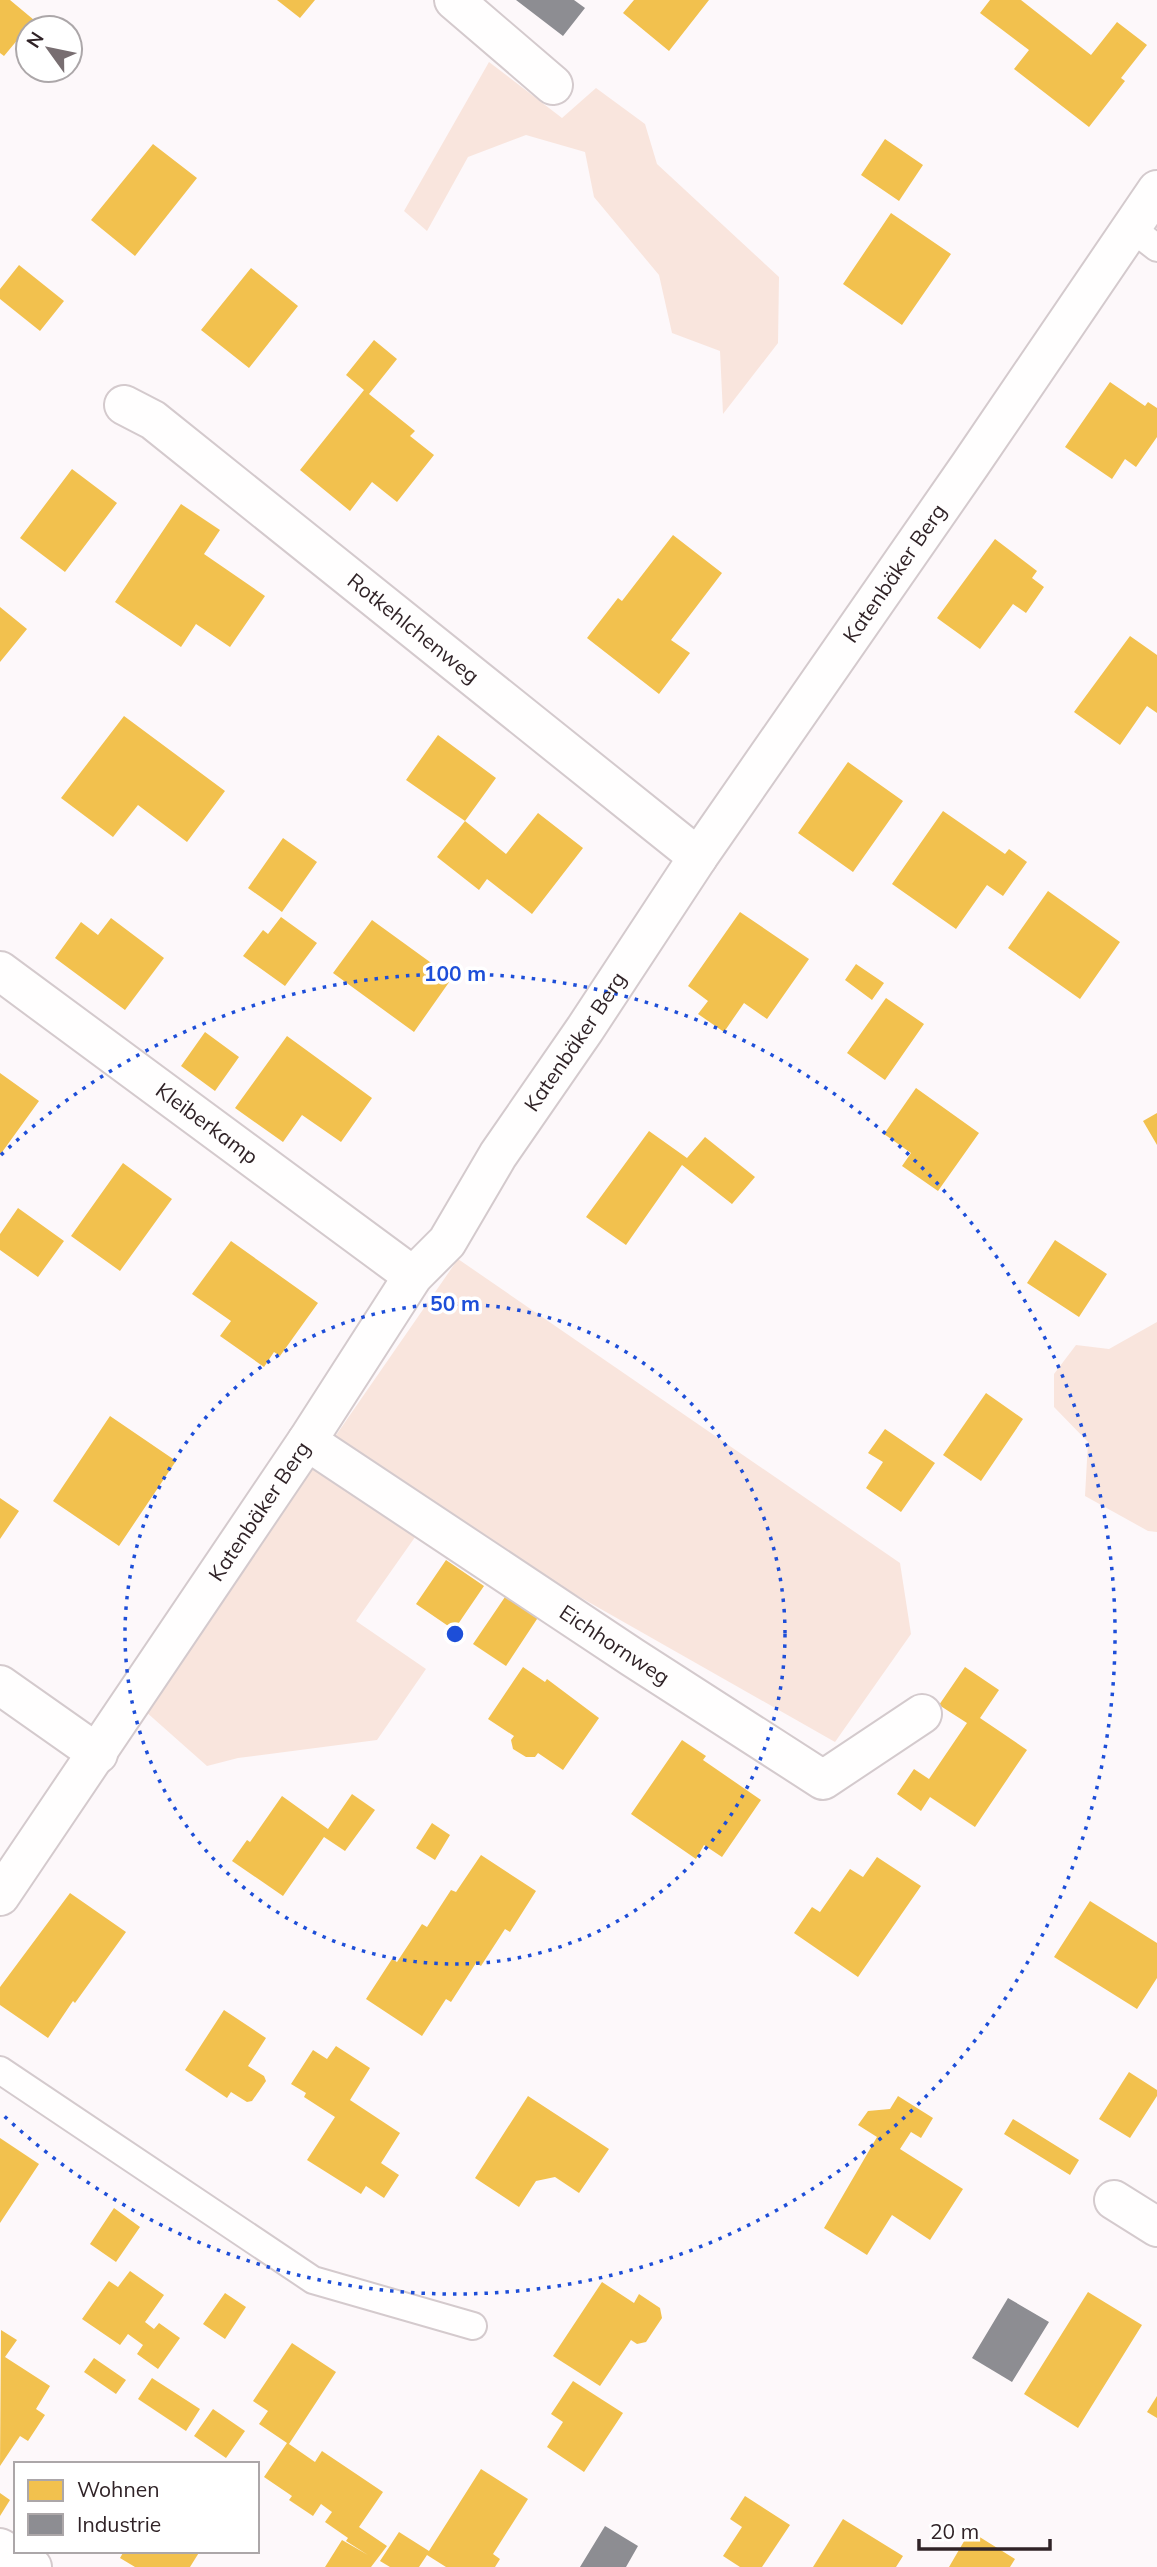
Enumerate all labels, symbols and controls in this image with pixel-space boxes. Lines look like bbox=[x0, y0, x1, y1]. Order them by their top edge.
north arrow bbox=[14, 14, 84, 84]
text: N bbox=[21, 27, 49, 52]
street label: Katenbäker Berg bbox=[837, 498, 951, 647]
street label: Rotkehlchenweg bbox=[343, 567, 485, 688]
text: 100 m bbox=[424, 960, 486, 986]
street label: Katenbäker Berg bbox=[518, 967, 631, 1116]
street label: Kleiberkamp bbox=[151, 1077, 264, 1169]
text: 50 m bbox=[430, 1290, 480, 1316]
street label: Katenbäker Berg bbox=[202, 1436, 315, 1586]
street label: Eichhornweg bbox=[555, 1599, 675, 1690]
centre of rings bbox=[443, 1622, 467, 1646]
legend bbox=[14, 2462, 259, 2553]
text: Wohnen bbox=[77, 2476, 159, 2502]
scale bar bbox=[919, 2508, 1050, 2552]
text: Industrie bbox=[77, 2511, 161, 2537]
text: 20 m bbox=[930, 2518, 979, 2544]

